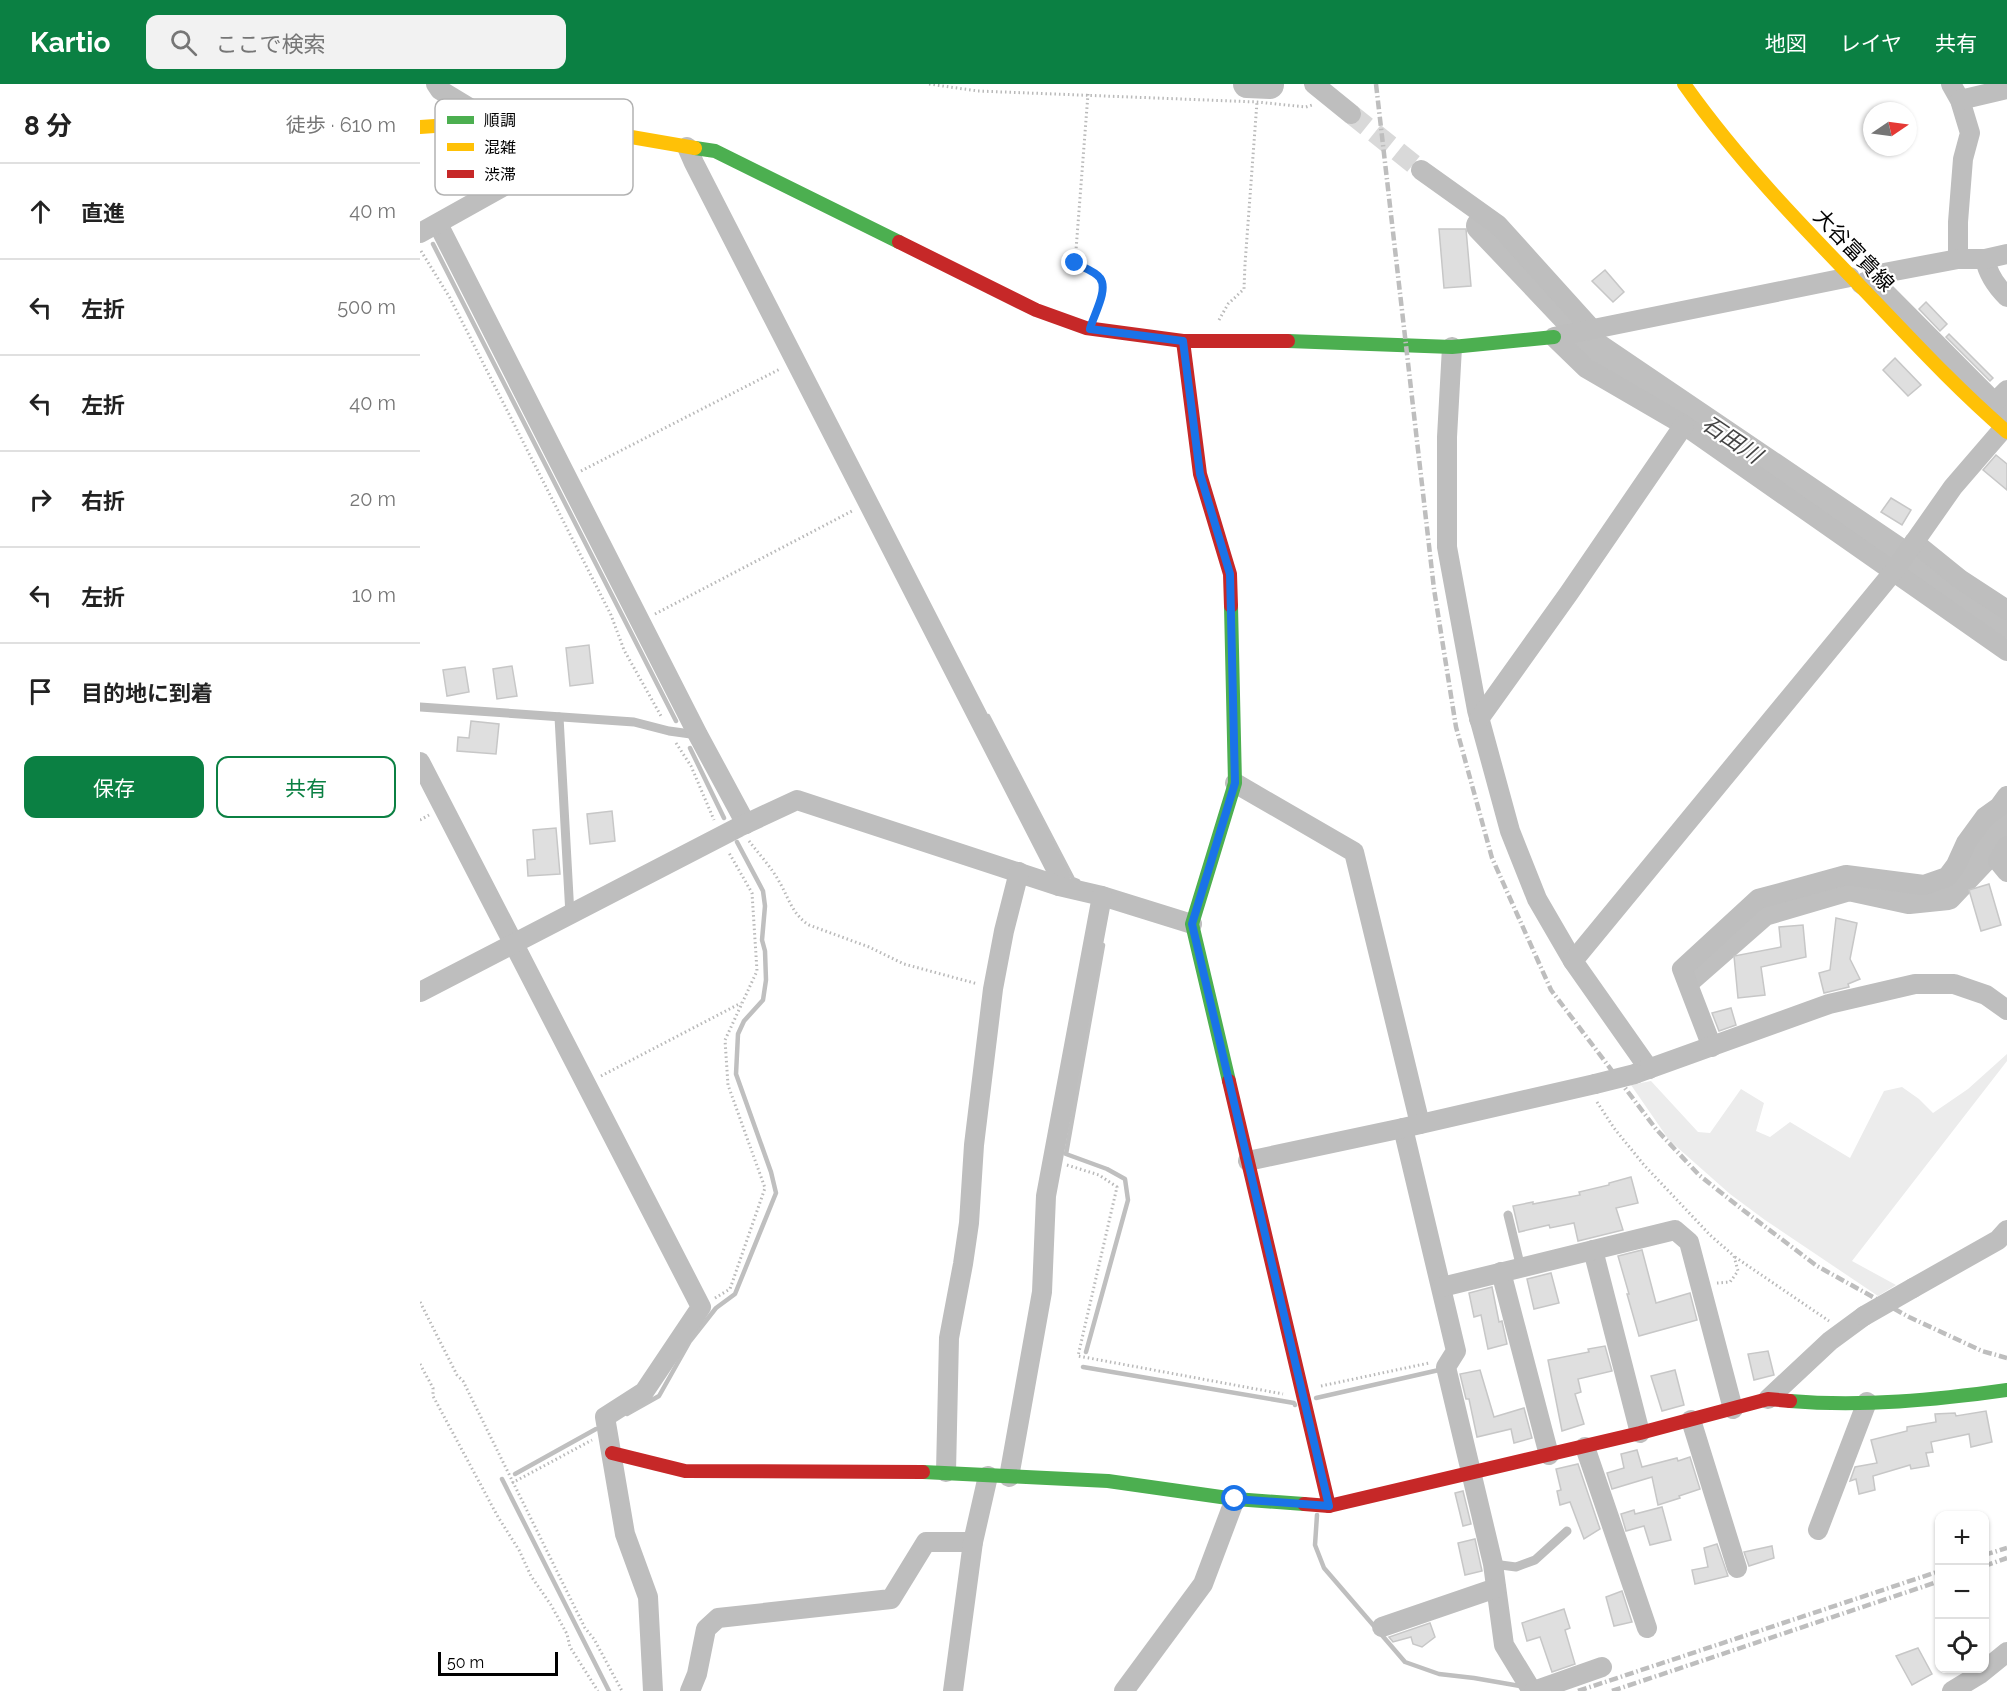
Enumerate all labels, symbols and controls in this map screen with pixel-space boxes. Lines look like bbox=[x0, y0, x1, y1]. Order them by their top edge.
search box bbox=[146, 15, 566, 69]
text: Kartio bbox=[30, 26, 110, 59]
icon: search bbox=[167, 26, 200, 59]
text: ここで検索 bbox=[215, 31, 325, 57]
text: 地図 bbox=[1765, 31, 1807, 56]
text: レイヤ bbox=[1840, 31, 1902, 56]
text: 共有 bbox=[1935, 31, 1977, 56]
legend bbox=[435, 99, 633, 195]
north arrow bbox=[1863, 102, 1917, 156]
text: 8 分 bbox=[24, 111, 72, 141]
text: 順調 bbox=[484, 111, 516, 130]
text: 徒歩 · 610 m bbox=[286, 113, 396, 137]
text: 混雑 bbox=[484, 138, 516, 157]
text: 渋滞 bbox=[484, 165, 516, 184]
icon: ahead bbox=[24, 195, 57, 228]
text: 40 m bbox=[349, 199, 396, 223]
text: 直進 bbox=[81, 200, 125, 226]
street label: 大谷富貴線 bbox=[1809, 204, 1899, 296]
route end bbox=[1061, 249, 1087, 275]
icon: left bbox=[24, 291, 57, 324]
text: 500 m bbox=[337, 295, 396, 319]
text: 左折 bbox=[81, 296, 125, 322]
icon: left bbox=[24, 387, 57, 420]
text: 40 m bbox=[349, 391, 396, 415]
text: 左折 bbox=[81, 392, 125, 418]
water label: 石田川 bbox=[1697, 410, 1768, 469]
icon: right bbox=[24, 483, 57, 516]
text: 20 m bbox=[350, 487, 396, 511]
text: 右折 bbox=[81, 488, 125, 514]
icon: left bbox=[24, 579, 57, 612]
text: 10 m bbox=[352, 583, 396, 607]
text: 左折 bbox=[81, 584, 125, 610]
icon: arrive bbox=[24, 675, 57, 708]
text: 目的地に到着 bbox=[81, 680, 213, 706]
button: 保存 bbox=[24, 756, 204, 818]
button: 共有 bbox=[216, 756, 396, 818]
route start bbox=[1221, 1485, 1247, 1511]
map controls bbox=[1935, 1511, 1989, 1673]
button: + bbox=[1935, 1511, 1989, 1565]
button: − bbox=[1935, 1565, 1989, 1619]
button: locate bbox=[1935, 1619, 1989, 1673]
scale bar bbox=[438, 1649, 558, 1676]
text: 50 m bbox=[447, 1653, 484, 1672]

